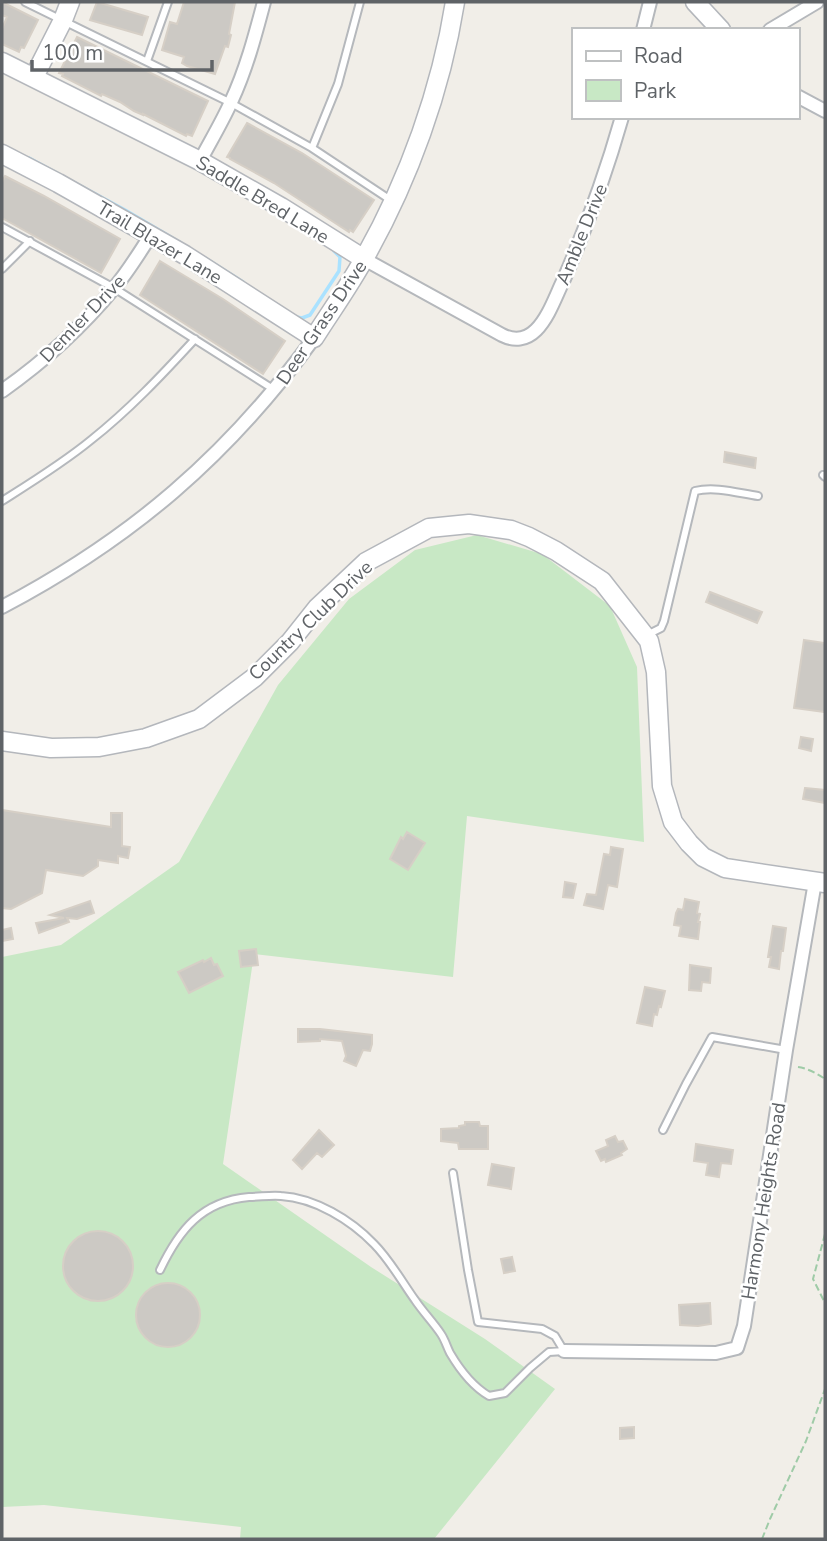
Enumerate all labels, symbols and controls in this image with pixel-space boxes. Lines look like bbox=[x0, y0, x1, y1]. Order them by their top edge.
scale bar bbox=[32, 28, 212, 72]
legend bbox=[572, 28, 799, 119]
text: 100 m bbox=[42, 39, 103, 67]
text: Road bbox=[634, 42, 683, 70]
text: Park bbox=[634, 77, 676, 105]
street label: Saddle Bred Lane bbox=[191, 150, 334, 250]
street label: Amble Drive bbox=[550, 180, 614, 289]
street label: Trail Blazer Lane bbox=[92, 195, 227, 291]
street label: Deer Grass Drive bbox=[271, 255, 373, 390]
street label: Demler Drive bbox=[34, 269, 131, 368]
street label: Country Club Drive bbox=[243, 555, 378, 687]
street label: Harmony Heights Road bbox=[736, 1101, 792, 1302]

